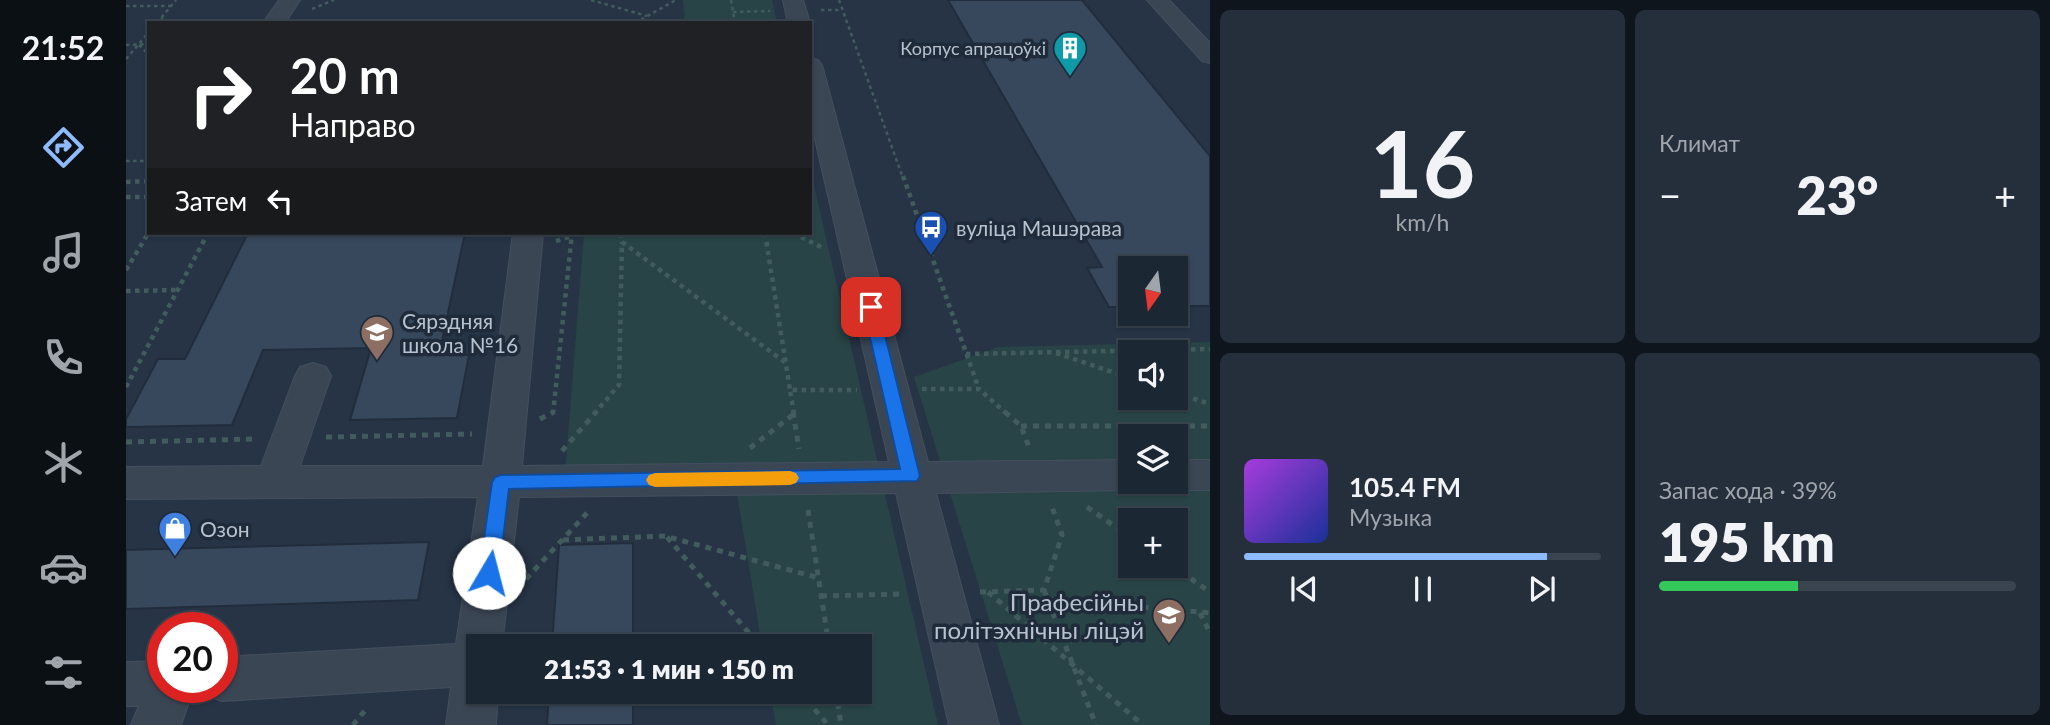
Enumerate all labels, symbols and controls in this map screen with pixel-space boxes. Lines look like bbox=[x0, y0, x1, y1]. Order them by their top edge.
text: 21:52 bbox=[22, 28, 104, 67]
building icon: Корпус апрацоўкі bbox=[1051, 29, 1089, 78]
place label: Корпус апрацоўкі bbox=[900, 37, 1046, 59]
text: 20 m bbox=[290, 46, 400, 104]
icon: right bbox=[175, 49, 266, 140]
text: Направо bbox=[290, 105, 416, 144]
text: 16 bbox=[1370, 108, 1475, 217]
icon: directions bbox=[39, 123, 88, 172]
text: Климат bbox=[1659, 129, 1740, 157]
text: 23° bbox=[1797, 164, 1878, 226]
text: − bbox=[1659, 172, 1681, 218]
text: + bbox=[1994, 172, 2016, 218]
icon: left bbox=[261, 182, 299, 220]
text: Затем bbox=[175, 185, 247, 217]
bus stop icon: вуліца Машэрава bbox=[912, 208, 950, 257]
text: km/h bbox=[1396, 208, 1449, 236]
place label: вуліца Машэрава bbox=[956, 215, 1122, 240]
icon: music bbox=[39, 228, 88, 277]
north arrow bbox=[1118, 256, 1188, 326]
map controls bbox=[1118, 256, 1188, 578]
pin bbox=[841, 277, 901, 337]
icon: arrive bbox=[852, 288, 890, 326]
place label: Сярэдняя школа №16 bbox=[402, 308, 518, 357]
school or university icon: Сярэдняя школа №16 bbox=[358, 313, 396, 362]
icon: phone bbox=[39, 333, 88, 382]
button: sound bbox=[1118, 340, 1188, 410]
button: layers bbox=[1118, 424, 1188, 494]
icon: climate bbox=[39, 438, 88, 487]
text: 105.4 FM bbox=[1349, 471, 1461, 503]
text: Запас хода · 39% bbox=[1659, 476, 1837, 504]
text: Музыка bbox=[1349, 503, 1432, 531]
button: + bbox=[1118, 508, 1188, 578]
shop icon: Озон bbox=[156, 509, 194, 558]
text: 195 km bbox=[1659, 511, 1835, 573]
place label: Озон bbox=[200, 516, 250, 541]
position arrow bbox=[452, 536, 526, 610]
icon: car bbox=[39, 543, 88, 592]
icon: previous bbox=[1285, 570, 1323, 608]
icon: pause bbox=[1404, 570, 1442, 608]
icon: next bbox=[1523, 570, 1561, 608]
place label: Прафесійны політэхнічны ліцэй bbox=[934, 587, 1144, 644]
school or university icon: Прафесійны політэхнічны ліцэй bbox=[1150, 596, 1188, 645]
speed limit sign: 20 bbox=[147, 612, 238, 703]
icon: filters bbox=[39, 648, 88, 697]
text: 21:53 · 1 мин · 150 m bbox=[544, 653, 794, 685]

